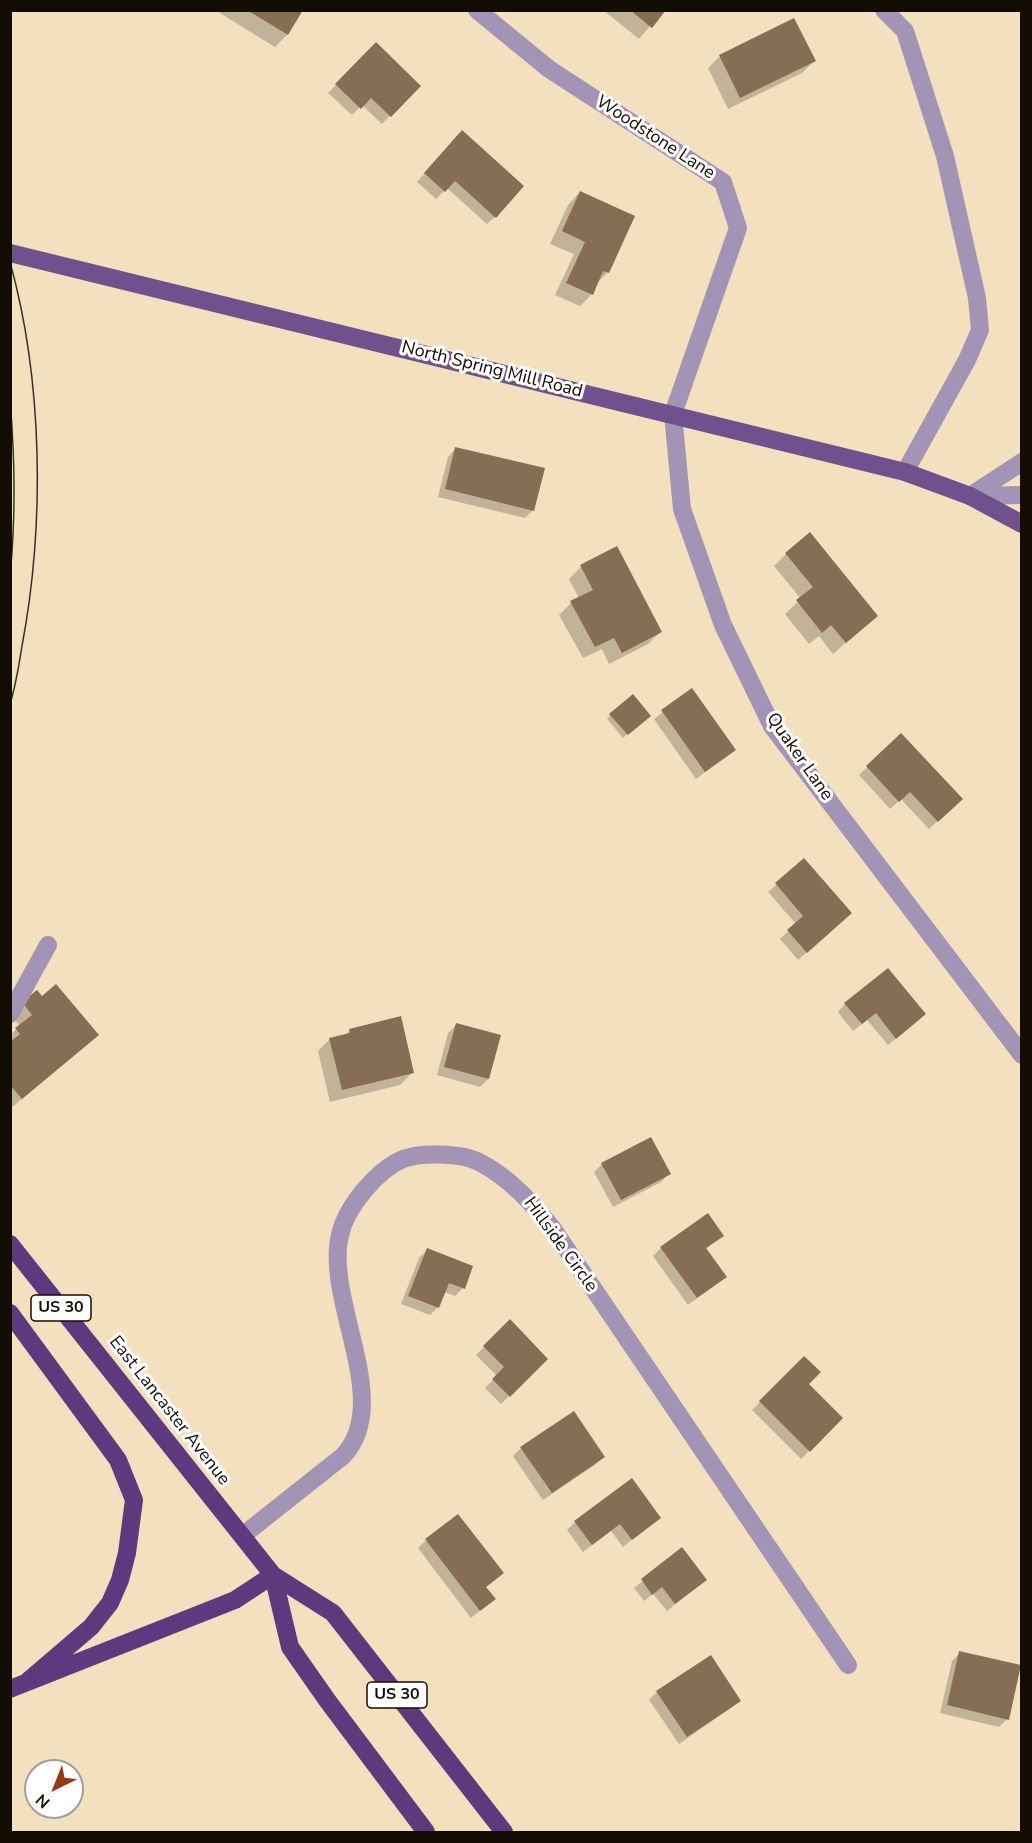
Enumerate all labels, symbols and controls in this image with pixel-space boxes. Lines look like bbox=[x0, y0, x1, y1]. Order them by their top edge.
street label: Woodstone Lane bbox=[591, 91, 719, 185]
street label: North Spring Mill Road bbox=[399, 337, 585, 403]
street label: Quaker Lane bbox=[761, 709, 837, 805]
street label: Hillside Circle bbox=[518, 1193, 602, 1297]
road number: US 30 bbox=[31, 1295, 91, 1321]
street label: East Lancaster Avenue bbox=[104, 1332, 234, 1490]
road number: US 30 bbox=[367, 1682, 427, 1708]
north arrow bbox=[24, 1759, 84, 1819]
text: N bbox=[31, 1789, 55, 1813]

